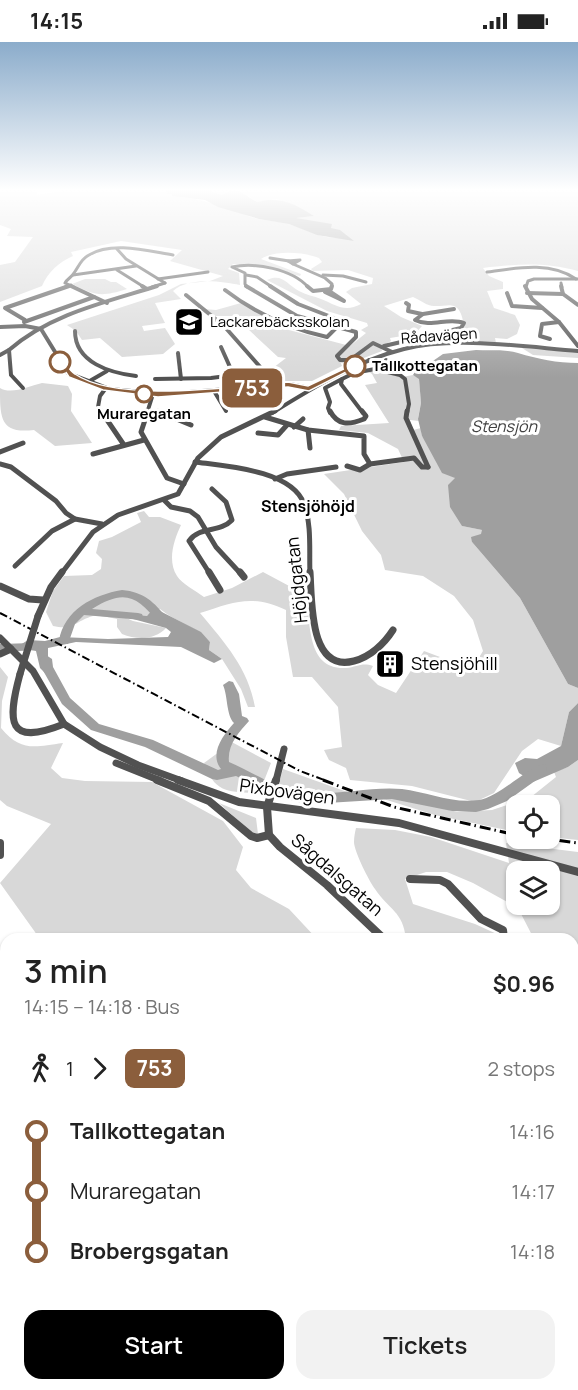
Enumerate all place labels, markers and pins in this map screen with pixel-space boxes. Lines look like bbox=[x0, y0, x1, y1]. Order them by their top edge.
school or university icon: Lackarebäcksskolan bbox=[173, 306, 205, 338]
place label: Lackarebäcksskolan bbox=[210, 311, 350, 332]
unlabelled marker bbox=[49, 351, 71, 373]
marker: Tallkottegatan bbox=[344, 355, 366, 377]
place label: Tallkottegatan bbox=[372, 355, 478, 376]
marker: Muraregatan bbox=[135, 385, 153, 403]
place label: Muraregatan bbox=[97, 403, 191, 424]
building icon: Stensjöhill bbox=[374, 648, 406, 680]
place label: Stensjöhill bbox=[411, 651, 498, 675]

